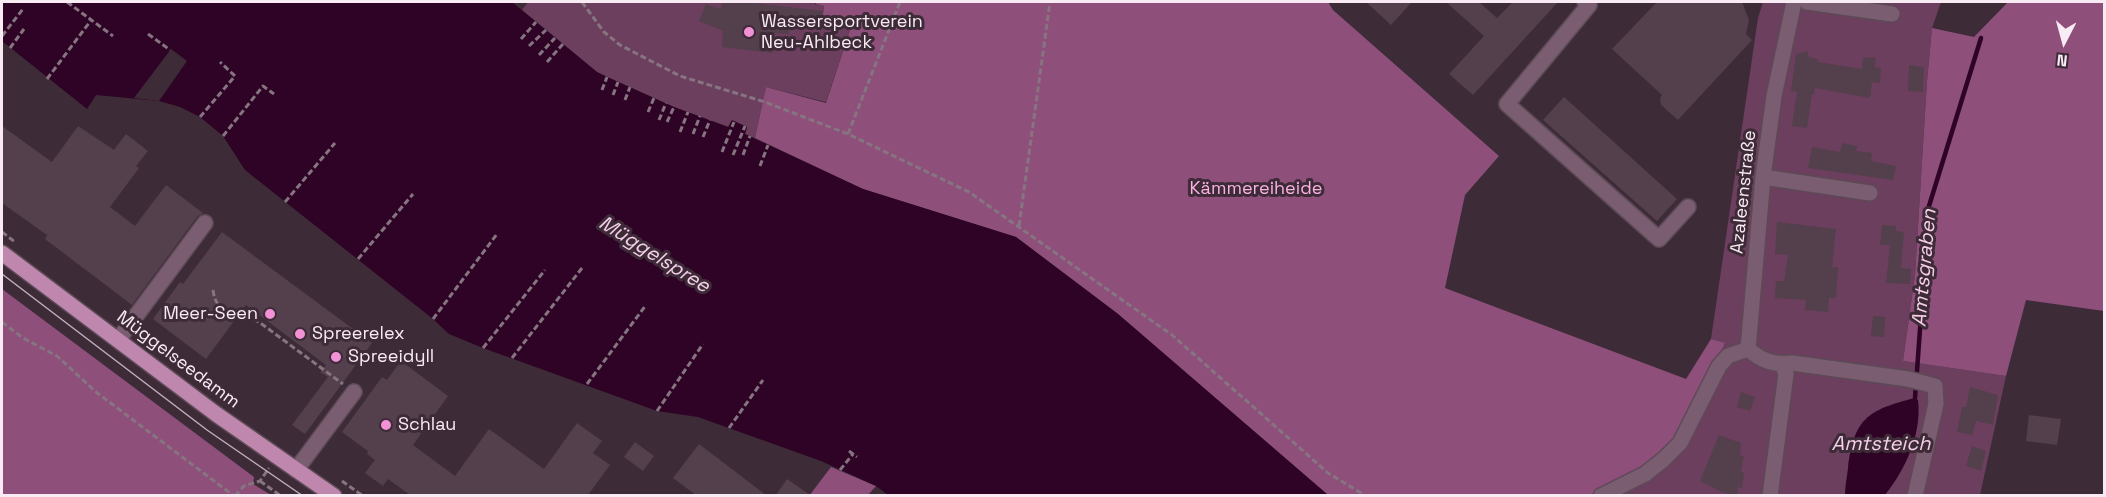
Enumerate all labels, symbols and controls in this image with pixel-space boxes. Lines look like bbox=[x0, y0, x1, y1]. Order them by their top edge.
place label: Wassersportverein Neu-Ahlbeck bbox=[761, 11, 923, 54]
north arrow bbox=[2034, 12, 2094, 72]
marker: Wassersportverein Neu-Ahlbeck bbox=[742, 25, 756, 39]
text: N bbox=[2056, 49, 2069, 71]
street label: Azaleenstraße bbox=[1727, 129, 1761, 255]
park label: Kämmereiheide bbox=[1190, 178, 1322, 200]
water label: Amtsgraben bbox=[1908, 208, 1942, 328]
water label: Müggelspree bbox=[594, 211, 714, 299]
place label: Meer-Seen bbox=[163, 303, 258, 325]
street label: Müggelseedamm bbox=[112, 307, 244, 413]
marker: Meer-Seen bbox=[263, 307, 277, 321]
place label: Spreerelex bbox=[312, 323, 405, 345]
marker: Spreerelex bbox=[293, 327, 307, 341]
place label: Spreeidyll bbox=[348, 346, 434, 368]
marker: Spreeidyll bbox=[329, 350, 343, 364]
place label: Schlau bbox=[398, 414, 456, 436]
marker: Schlau bbox=[379, 418, 393, 432]
water label: Amtsteich bbox=[1832, 433, 1930, 457]

